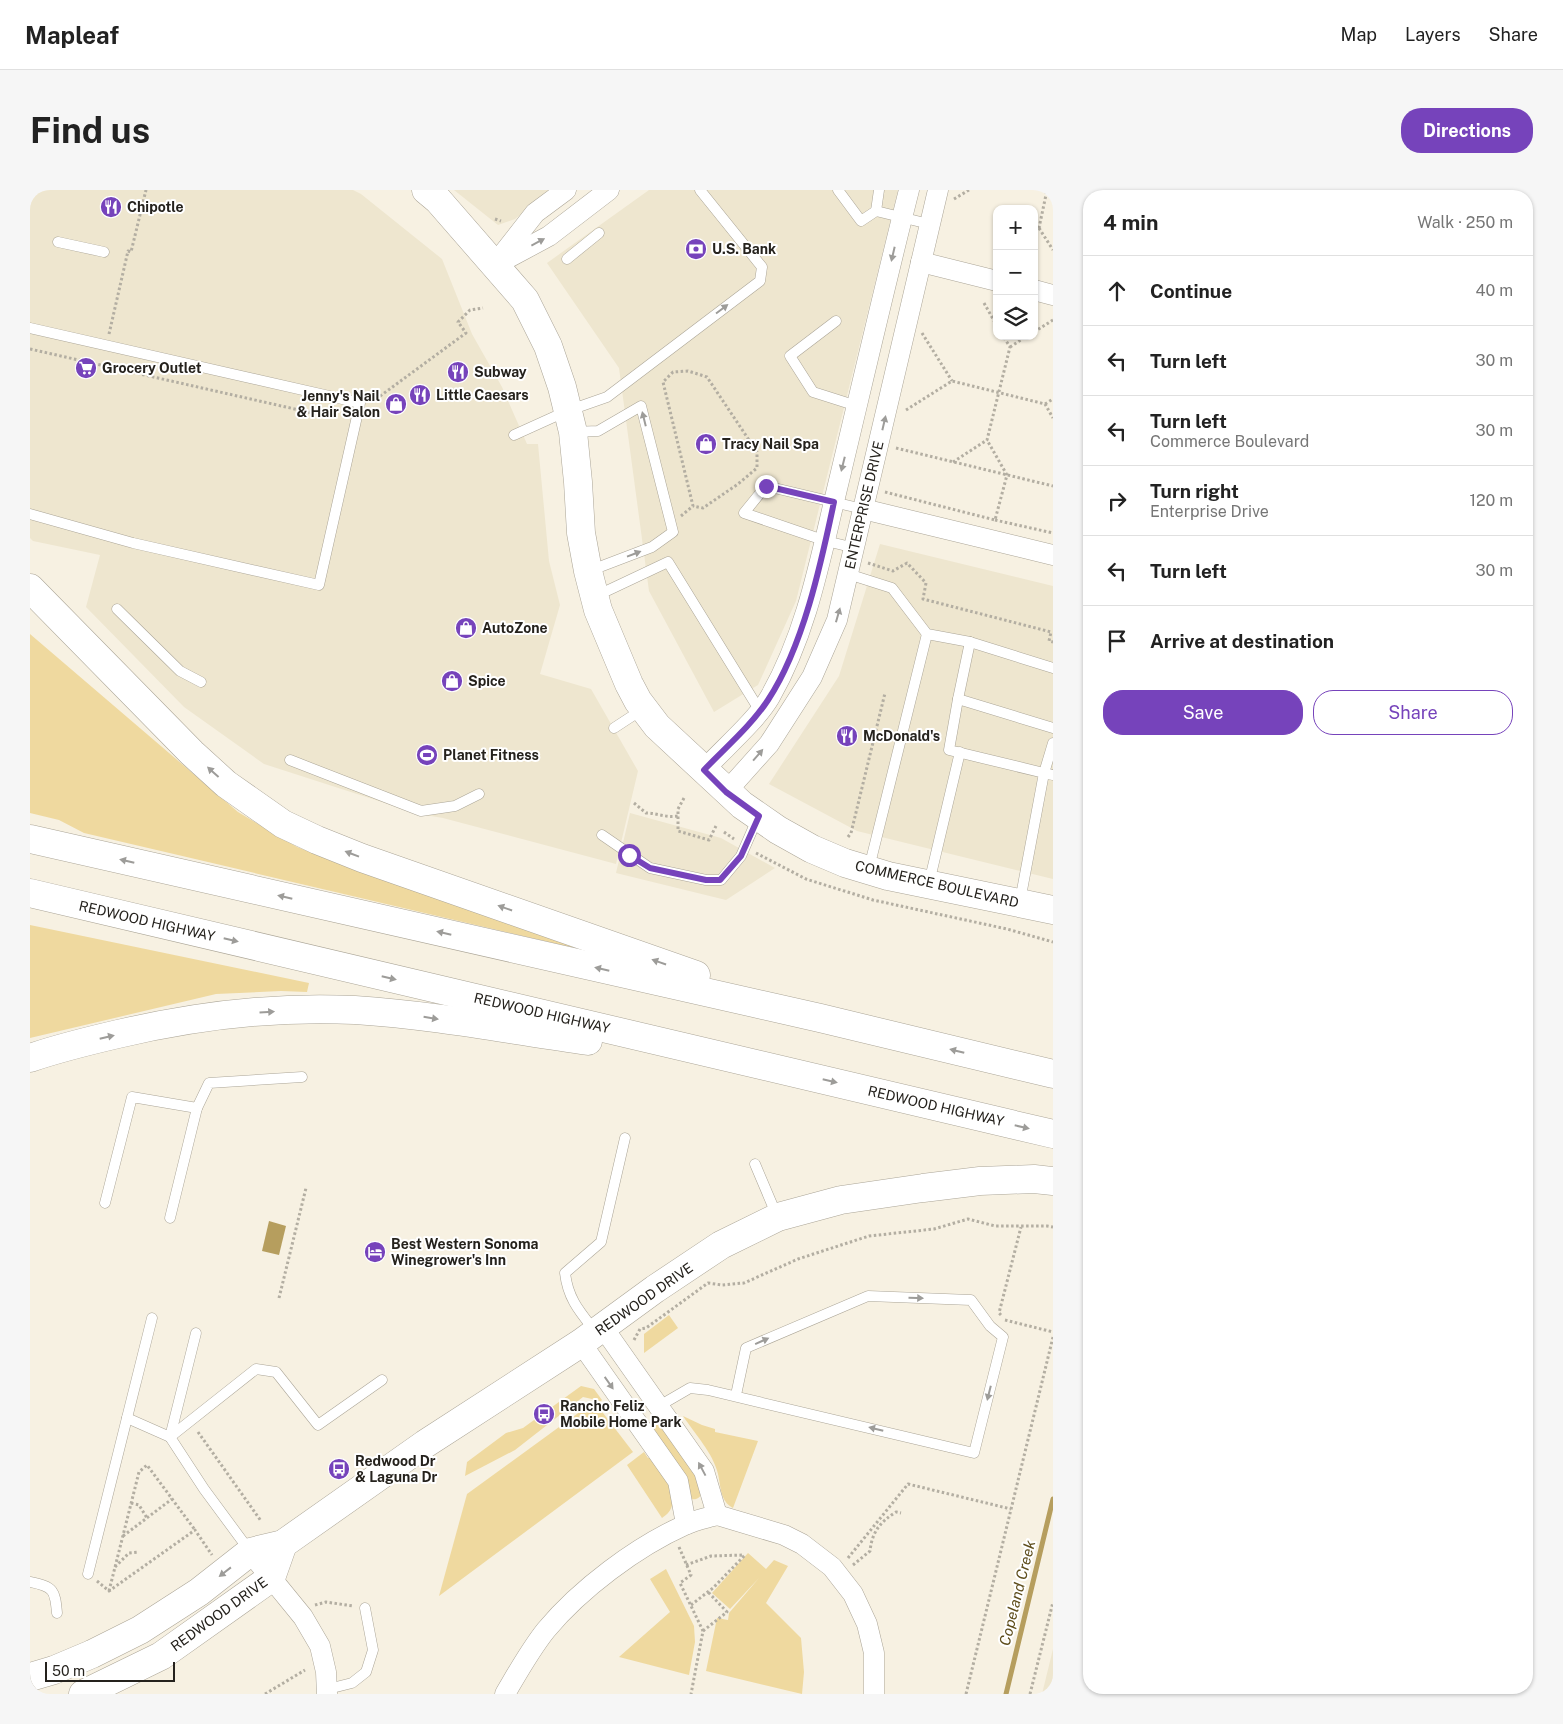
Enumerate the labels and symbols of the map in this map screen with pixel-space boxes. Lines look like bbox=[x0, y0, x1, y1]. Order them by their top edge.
restaurant icon: Chipotle bbox=[99, 195, 123, 219]
place label: Chipotle bbox=[127, 199, 184, 215]
one-way arrow bbox=[531, 237, 545, 246]
bank icon: U.S. Bank bbox=[684, 237, 708, 261]
place label: U.S. Bank bbox=[712, 241, 776, 257]
one-way arrow bbox=[889, 247, 897, 262]
one-way arrow bbox=[715, 304, 729, 314]
supermarket icon: Grocery Outlet bbox=[74, 356, 98, 380]
place label: Grocery Outlet bbox=[102, 360, 202, 376]
restaurant icon: Subway bbox=[446, 360, 470, 384]
place label: Subway bbox=[474, 364, 527, 380]
restaurant icon: Little Caesars bbox=[408, 383, 432, 407]
place label: Little Caesars bbox=[436, 387, 529, 403]
place label: Jenny's Nail & Hair Salon bbox=[296, 388, 380, 420]
shop icon: Jenny's Nail & Hair Salon bbox=[384, 392, 408, 416]
one-way arrow bbox=[640, 411, 648, 426]
one-way arrow bbox=[880, 415, 888, 430]
shop icon: Tracy Nail Spa bbox=[694, 432, 718, 456]
place label: Tracy Nail Spa bbox=[722, 436, 819, 452]
street label: ENTERPRISE DRIVE bbox=[841, 439, 887, 571]
one-way arrow bbox=[839, 456, 847, 471]
route end bbox=[755, 475, 778, 498]
one-way arrow bbox=[626, 550, 641, 557]
one-way arrow bbox=[834, 607, 842, 622]
shop icon: AutoZone bbox=[454, 616, 478, 640]
place label: AutoZone bbox=[482, 620, 548, 636]
shop icon: Spice bbox=[440, 669, 464, 693]
place label: Spice bbox=[468, 673, 506, 689]
restaurant icon: McDonald's bbox=[835, 724, 859, 748]
place label: McDonald's bbox=[863, 728, 940, 744]
sports icon: Planet Fitness bbox=[415, 743, 439, 767]
place label: Planet Fitness bbox=[443, 747, 539, 763]
one-way arrow bbox=[753, 749, 764, 762]
one-way arrow bbox=[208, 766, 220, 778]
route start bbox=[618, 844, 641, 867]
one-way arrow bbox=[344, 850, 359, 858]
one-way arrow bbox=[119, 857, 134, 865]
street label: COMMERCE BOULEVARD bbox=[854, 857, 1020, 911]
one-way arrow bbox=[278, 893, 293, 901]
street label: REDWOOD HIGHWAY bbox=[77, 898, 217, 945]
one-way arrow bbox=[498, 904, 513, 911]
one-way arrow bbox=[436, 929, 451, 937]
one-way arrow bbox=[223, 936, 238, 944]
one-way arrow bbox=[651, 957, 666, 965]
one-way arrow bbox=[594, 965, 610, 973]
one-way arrow bbox=[381, 974, 396, 982]
street label: REDWOOD HIGHWAY bbox=[472, 990, 612, 1037]
one-way arrow bbox=[259, 1008, 275, 1016]
one-way arrow bbox=[423, 1014, 439, 1022]
one-way arrow bbox=[99, 1033, 114, 1041]
one-way arrow bbox=[950, 1047, 965, 1055]
one-way arrow bbox=[822, 1077, 837, 1085]
street label: REDWOOD HIGHWAY bbox=[866, 1083, 1006, 1130]
one-way arrow bbox=[1015, 1123, 1030, 1131]
place label: Best Western Sonoma Winegrower's Inn bbox=[391, 1236, 538, 1268]
hotel icon: Best Western Sonoma Winegrower's Inn bbox=[363, 1240, 387, 1264]
street label: REDWOOD DRIVE bbox=[592, 1259, 696, 1339]
one-way arrow bbox=[908, 1294, 924, 1302]
one-way arrow bbox=[755, 1336, 769, 1344]
one-way arrow bbox=[604, 1376, 614, 1390]
one-way arrow bbox=[985, 1386, 993, 1401]
place label: Rancho Feliz Mobile Home Park bbox=[560, 1398, 682, 1430]
bus stop icon: Rancho Feliz Mobile Home Park bbox=[532, 1402, 556, 1426]
one-way arrow bbox=[868, 1425, 883, 1433]
place label: Redwood Dr & Laguna Dr bbox=[355, 1453, 437, 1485]
bus stop icon: Redwood Dr & Laguna Dr bbox=[327, 1457, 351, 1481]
one-way arrow bbox=[698, 1462, 706, 1477]
water label: Copeland Creek bbox=[996, 1538, 1039, 1647]
one-way arrow bbox=[218, 1567, 231, 1577]
street label: REDWOOD DRIVE bbox=[168, 1574, 270, 1654]
scale bar bbox=[45, 1659, 175, 1682]

